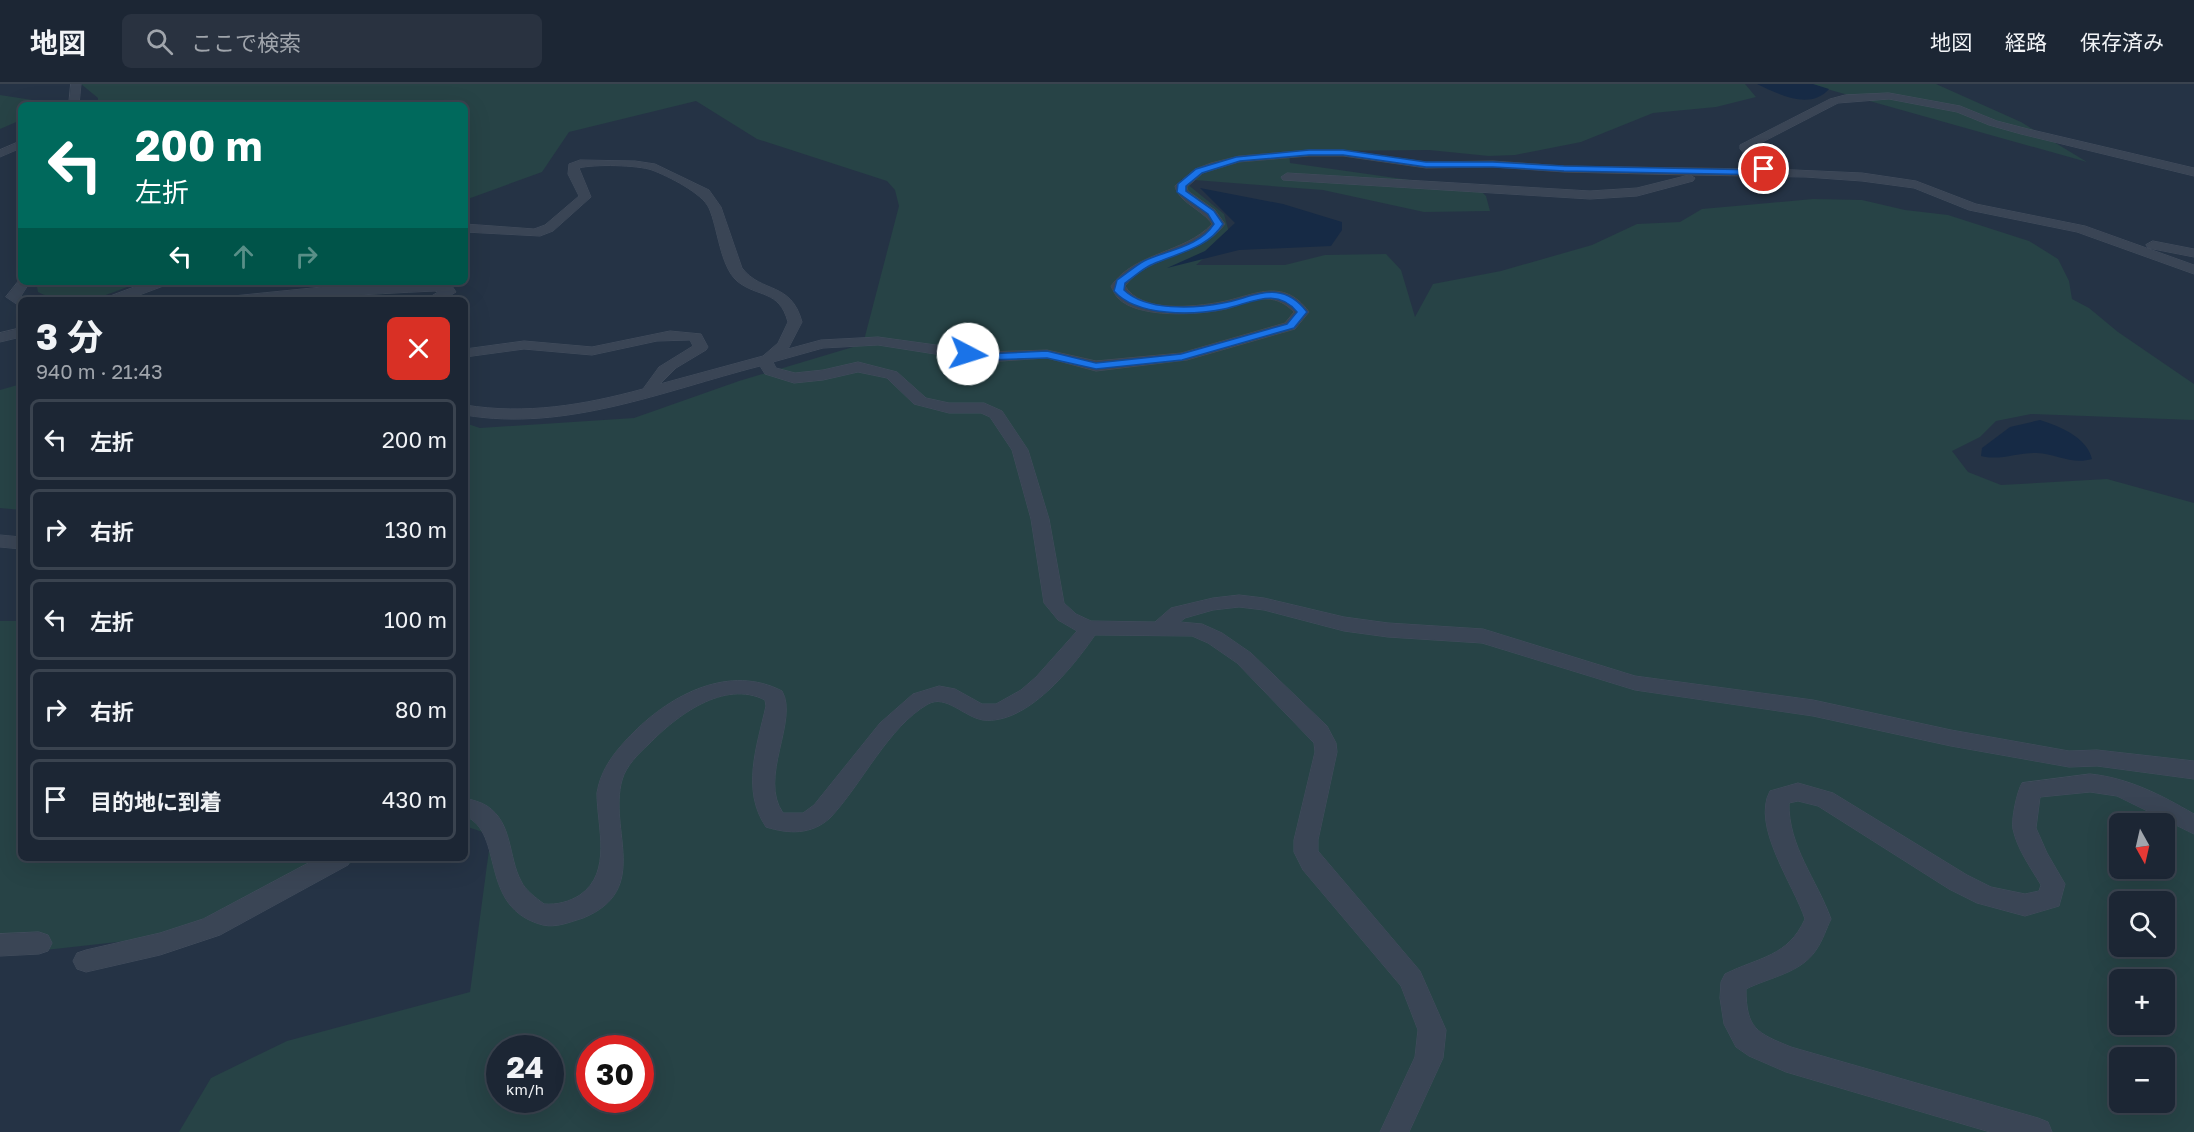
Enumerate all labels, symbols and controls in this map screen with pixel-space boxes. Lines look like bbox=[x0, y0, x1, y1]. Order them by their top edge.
search box bbox=[122, 14, 542, 68]
icon: search bbox=[143, 25, 176, 58]
text: 地図 bbox=[30, 26, 86, 59]
text: ここで検索 bbox=[191, 29, 301, 56]
text: 地図 bbox=[1930, 29, 1972, 55]
text: 経路 bbox=[2005, 29, 2047, 55]
text: 保存済み bbox=[2080, 29, 2164, 55]
text: 200 m bbox=[135, 120, 262, 170]
icon: left bbox=[36, 126, 114, 204]
pin bbox=[1738, 143, 1789, 194]
icon: arrive bbox=[1747, 152, 1780, 185]
text: 左折 bbox=[135, 176, 189, 208]
icon: left bbox=[164, 240, 197, 273]
icon: ahead bbox=[227, 240, 260, 273]
icon: right bbox=[290, 240, 323, 273]
text: 3 分 bbox=[36, 315, 103, 358]
button: close bbox=[387, 317, 450, 380]
position arrow bbox=[936, 322, 1000, 386]
text: 940 m · 21:43 bbox=[36, 359, 163, 383]
icon: left bbox=[39, 423, 72, 456]
text: 200 m bbox=[382, 426, 447, 453]
text: 左折 bbox=[90, 428, 134, 455]
icon: right bbox=[39, 513, 72, 546]
text: 130 m bbox=[385, 516, 447, 543]
text: 右折 bbox=[90, 518, 134, 545]
icon: left bbox=[39, 603, 72, 636]
text: 100 m bbox=[384, 606, 447, 633]
text: 左折 bbox=[90, 608, 134, 635]
icon: right bbox=[39, 693, 72, 726]
text: 80 m bbox=[395, 696, 447, 723]
text: 右折 bbox=[90, 698, 134, 725]
icon: arrive bbox=[39, 783, 72, 816]
text: 430 m bbox=[382, 786, 447, 813]
text: 目的地に到着 bbox=[90, 788, 222, 815]
north arrow bbox=[2109, 813, 2175, 879]
map controls bbox=[2109, 813, 2175, 1113]
button: search bbox=[2109, 891, 2175, 957]
button: + bbox=[2109, 969, 2175, 1035]
speed limit sign: 30 bbox=[576, 1035, 654, 1113]
button: − bbox=[2109, 1047, 2175, 1113]
text: 24 bbox=[506, 1049, 544, 1085]
text: km/h bbox=[506, 1080, 544, 1098]

